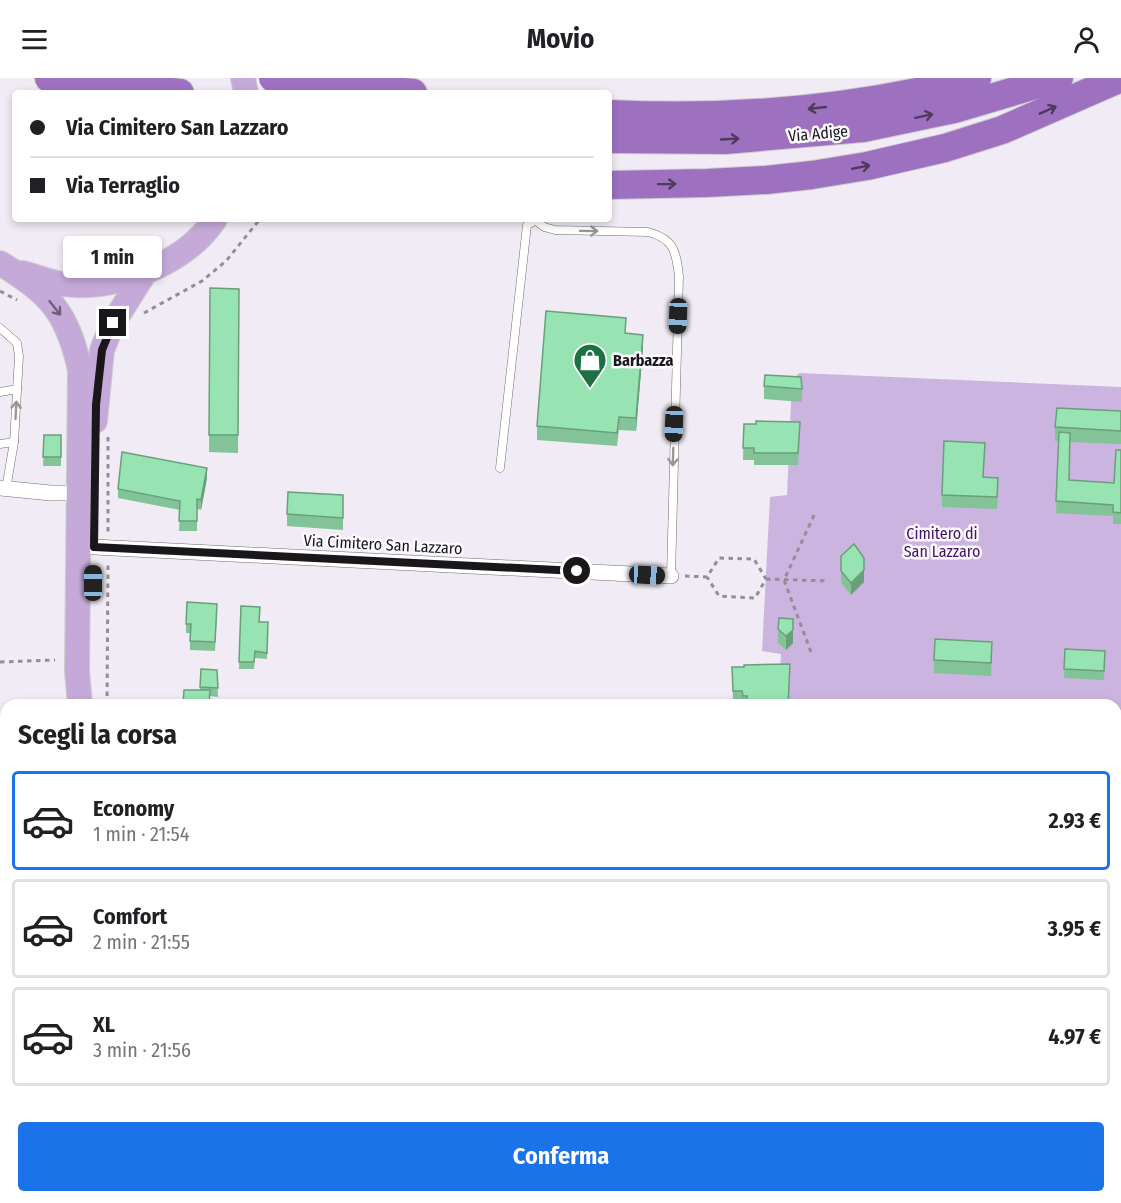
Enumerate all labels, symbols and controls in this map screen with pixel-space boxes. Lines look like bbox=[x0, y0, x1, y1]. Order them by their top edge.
icon: menu bbox=[18, 23, 51, 56]
text: Movio bbox=[527, 23, 594, 55]
icon: person bbox=[1070, 23, 1103, 56]
one-way arrow bbox=[807, 103, 827, 114]
one-way arrow bbox=[1038, 104, 1056, 116]
one-way arrow bbox=[913, 110, 933, 121]
text: Via Cimitero San Lazzaro bbox=[66, 114, 289, 141]
street label: Via Adige bbox=[787, 121, 849, 146]
one-way arrow bbox=[720, 134, 740, 145]
one-way arrow bbox=[851, 161, 871, 172]
text: Via Terraglio bbox=[66, 172, 180, 199]
one-way arrow bbox=[657, 179, 677, 190]
one-way arrow bbox=[579, 225, 599, 237]
callout: 1 min bbox=[63, 236, 162, 278]
text: 1 min bbox=[91, 245, 134, 269]
car bbox=[668, 298, 688, 334]
one-way arrow bbox=[48, 299, 61, 315]
route end bbox=[99, 309, 126, 336]
shop icon: Barbazza bbox=[572, 342, 608, 389]
place label: Barbazza bbox=[613, 351, 673, 370]
one-way arrow bbox=[11, 400, 22, 420]
car bbox=[664, 406, 684, 442]
one-way arrow bbox=[668, 447, 679, 467]
park label: Cimitero di San Lazzaro bbox=[904, 524, 980, 561]
street label: Via Cimitero San Lazzaro bbox=[303, 531, 463, 558]
route start bbox=[563, 557, 590, 584]
car bbox=[84, 565, 102, 601]
car bbox=[629, 565, 665, 585]
text: Scegli la corsa bbox=[18, 719, 177, 751]
icon: car bbox=[21, 794, 75, 848]
text: Economy bbox=[93, 795, 174, 822]
text: 2.93 € bbox=[1049, 807, 1101, 834]
text: 1 min · 21:54 bbox=[93, 822, 189, 846]
icon: car bbox=[21, 902, 75, 956]
text: Comfort bbox=[93, 903, 167, 930]
text: 3.95 € bbox=[1047, 915, 1101, 942]
text: 2 min · 21:55 bbox=[93, 930, 190, 954]
icon: car bbox=[21, 1010, 75, 1064]
text: XL bbox=[93, 1011, 115, 1038]
text: 4.97 € bbox=[1048, 1023, 1101, 1050]
text: 3 min · 21:56 bbox=[93, 1038, 191, 1062]
button: Conferma bbox=[18, 1122, 1104, 1191]

